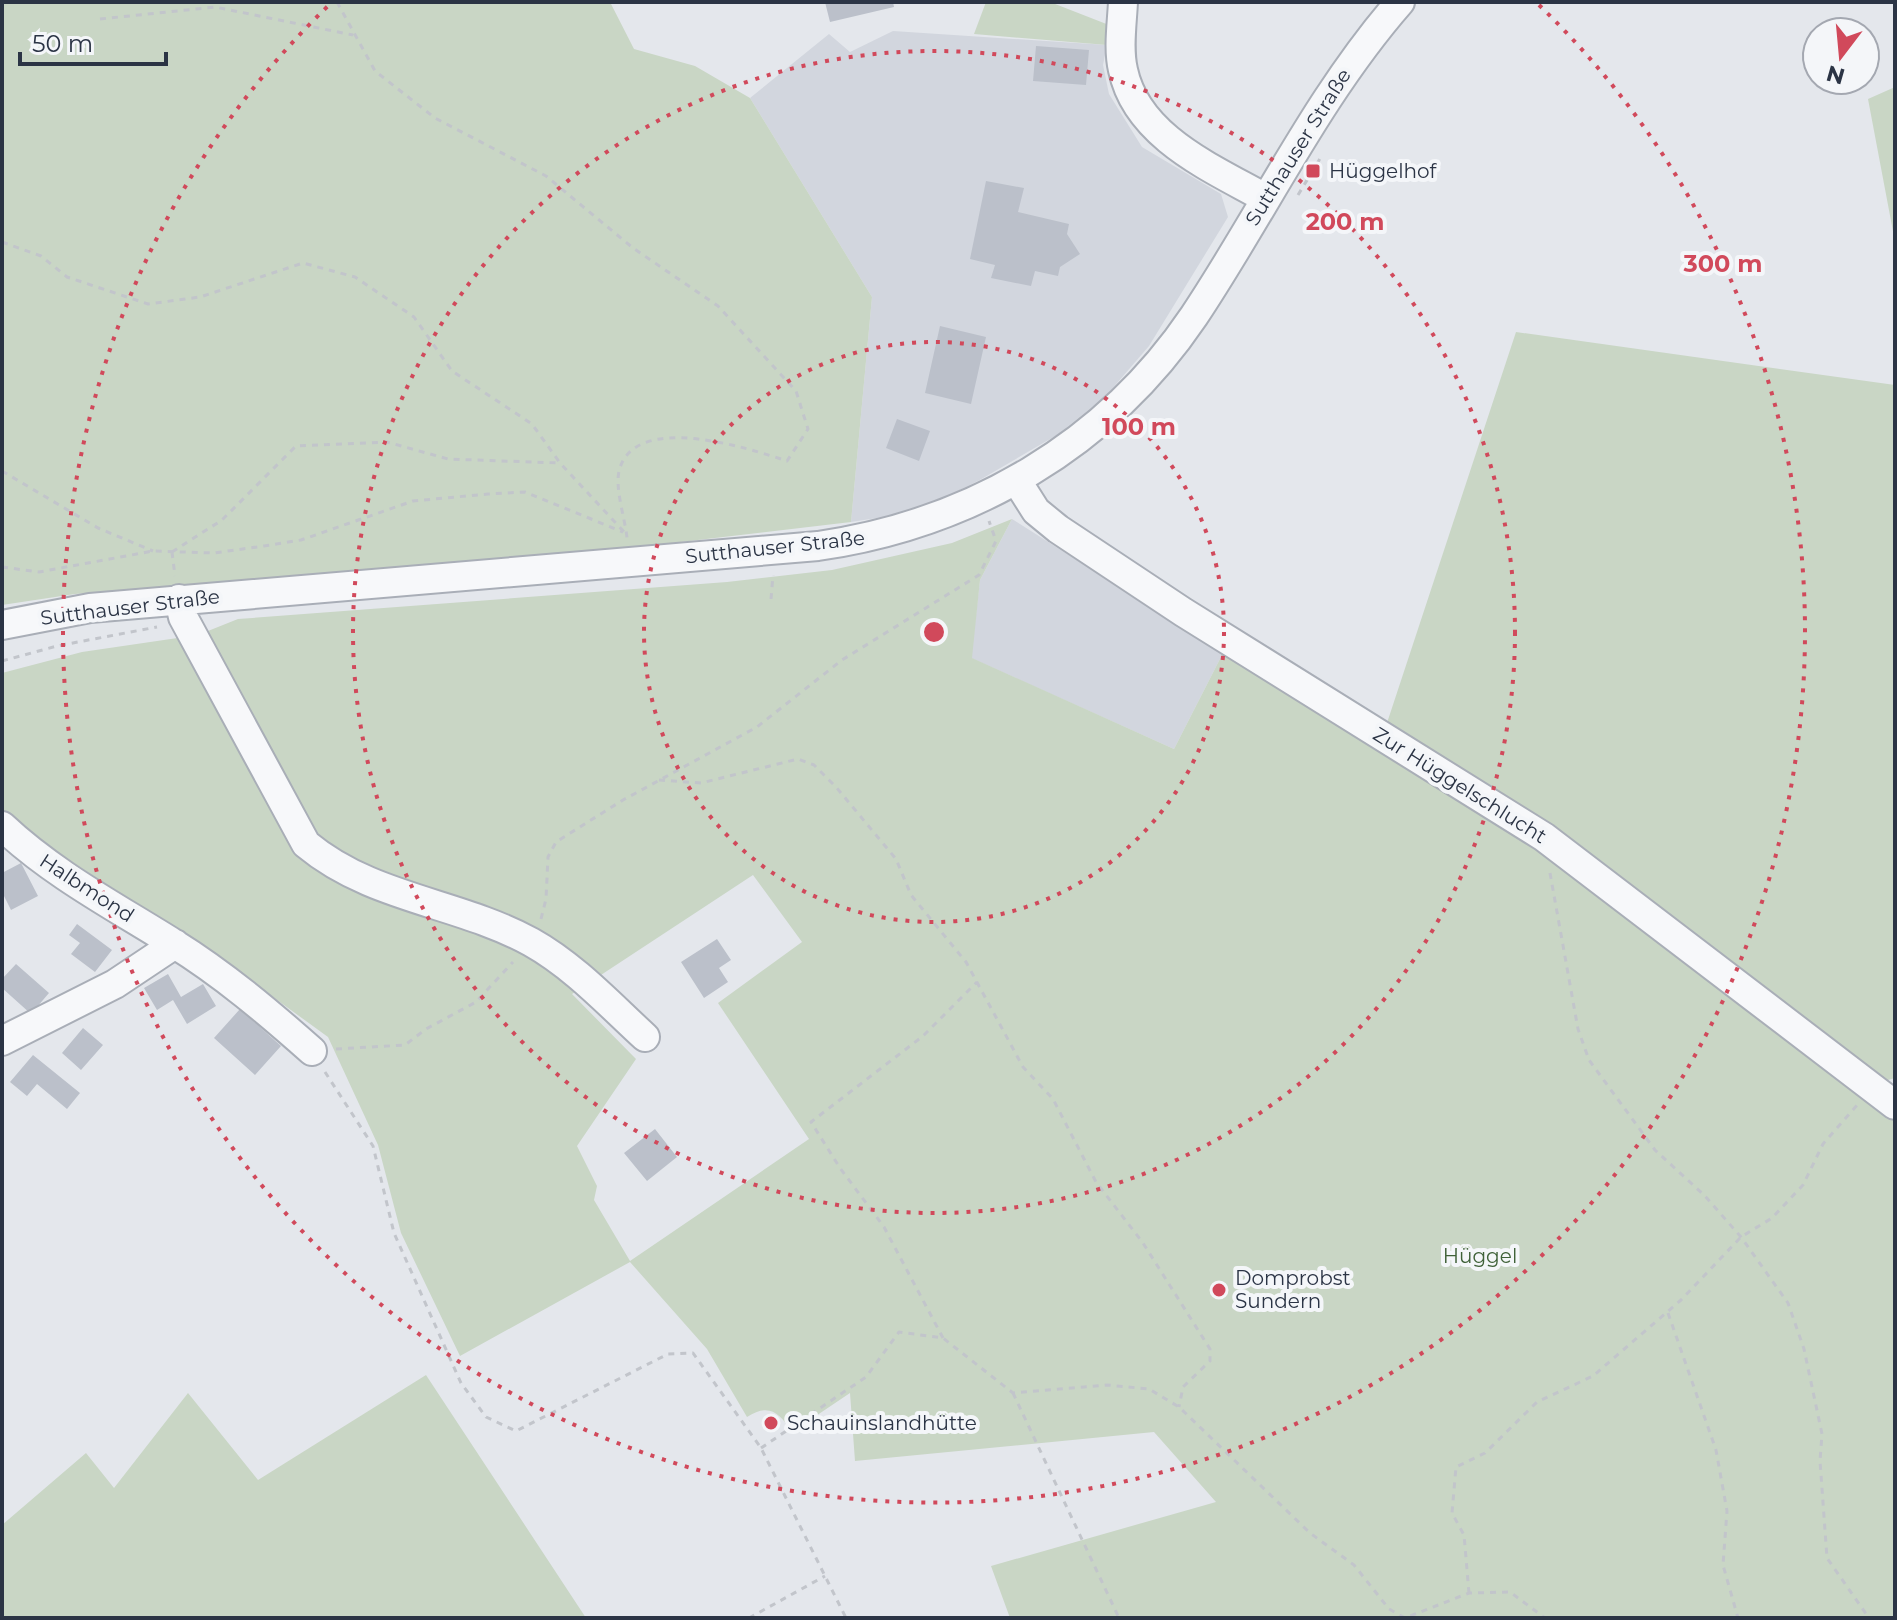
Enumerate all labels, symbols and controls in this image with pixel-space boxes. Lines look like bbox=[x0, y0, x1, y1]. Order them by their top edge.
scale bar bbox=[20, 16, 166, 66]
north arrow bbox=[1801, 16, 1881, 96]
text: 50 m bbox=[32, 29, 93, 58]
text: N bbox=[1823, 59, 1848, 90]
street label: Sutthauser Straße bbox=[1240, 64, 1356, 230]
place label: Hüggelhof bbox=[1329, 159, 1438, 183]
marker: Hüggelhof bbox=[1304, 162, 1322, 180]
text: 200 m bbox=[1306, 207, 1384, 236]
text: 300 m bbox=[1683, 249, 1762, 278]
text: 100 m bbox=[1102, 412, 1176, 441]
street label: Sutthauser Straße bbox=[684, 526, 866, 568]
street label: Sutthauser Straße bbox=[39, 584, 221, 630]
centre of rings bbox=[920, 618, 948, 646]
street label: Zur Hüggelschlucht bbox=[1369, 722, 1551, 848]
street label: Halbmond bbox=[35, 849, 139, 927]
park label: Hüggel bbox=[1443, 1244, 1517, 1268]
place label: Domprobst Sundern bbox=[1235, 1266, 1351, 1313]
marker: Domprobst Sundern bbox=[1210, 1281, 1228, 1299]
place label: Schauinslandhütte bbox=[787, 1411, 977, 1435]
marker: Schauinslandhütte bbox=[762, 1414, 780, 1432]

